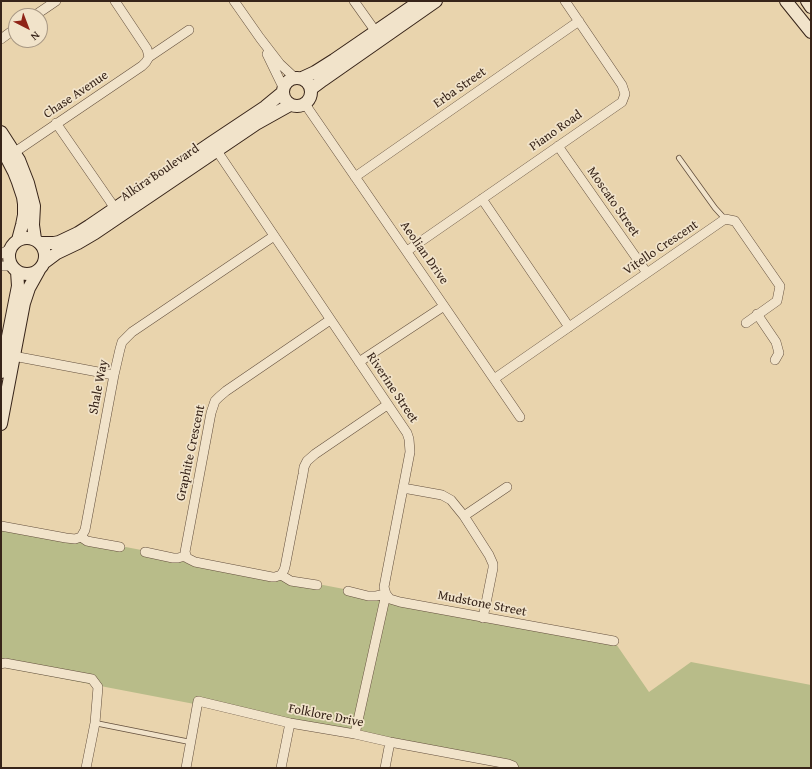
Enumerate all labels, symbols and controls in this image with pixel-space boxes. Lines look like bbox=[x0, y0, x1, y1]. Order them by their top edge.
north arrow bbox=[8, 8, 48, 48]
text: N bbox=[27, 28, 43, 45]
street label: Erba Street bbox=[431, 64, 489, 112]
street label: Chase Avenue bbox=[41, 68, 111, 122]
street label: Piano Road bbox=[527, 107, 585, 155]
street label: Alkira Boulevard bbox=[118, 141, 202, 205]
street label: Moscato Street bbox=[583, 164, 643, 240]
street label: Vitello Crescent bbox=[621, 217, 701, 279]
street label: Aeolian Drive bbox=[397, 218, 451, 288]
street label: Riverine Street bbox=[363, 350, 421, 426]
street label: Shale Way bbox=[86, 358, 112, 416]
street label: Graphite Crescent bbox=[173, 404, 209, 502]
street label: Mudstone Street bbox=[436, 588, 528, 620]
street label: Folklore Drive bbox=[287, 701, 365, 731]

